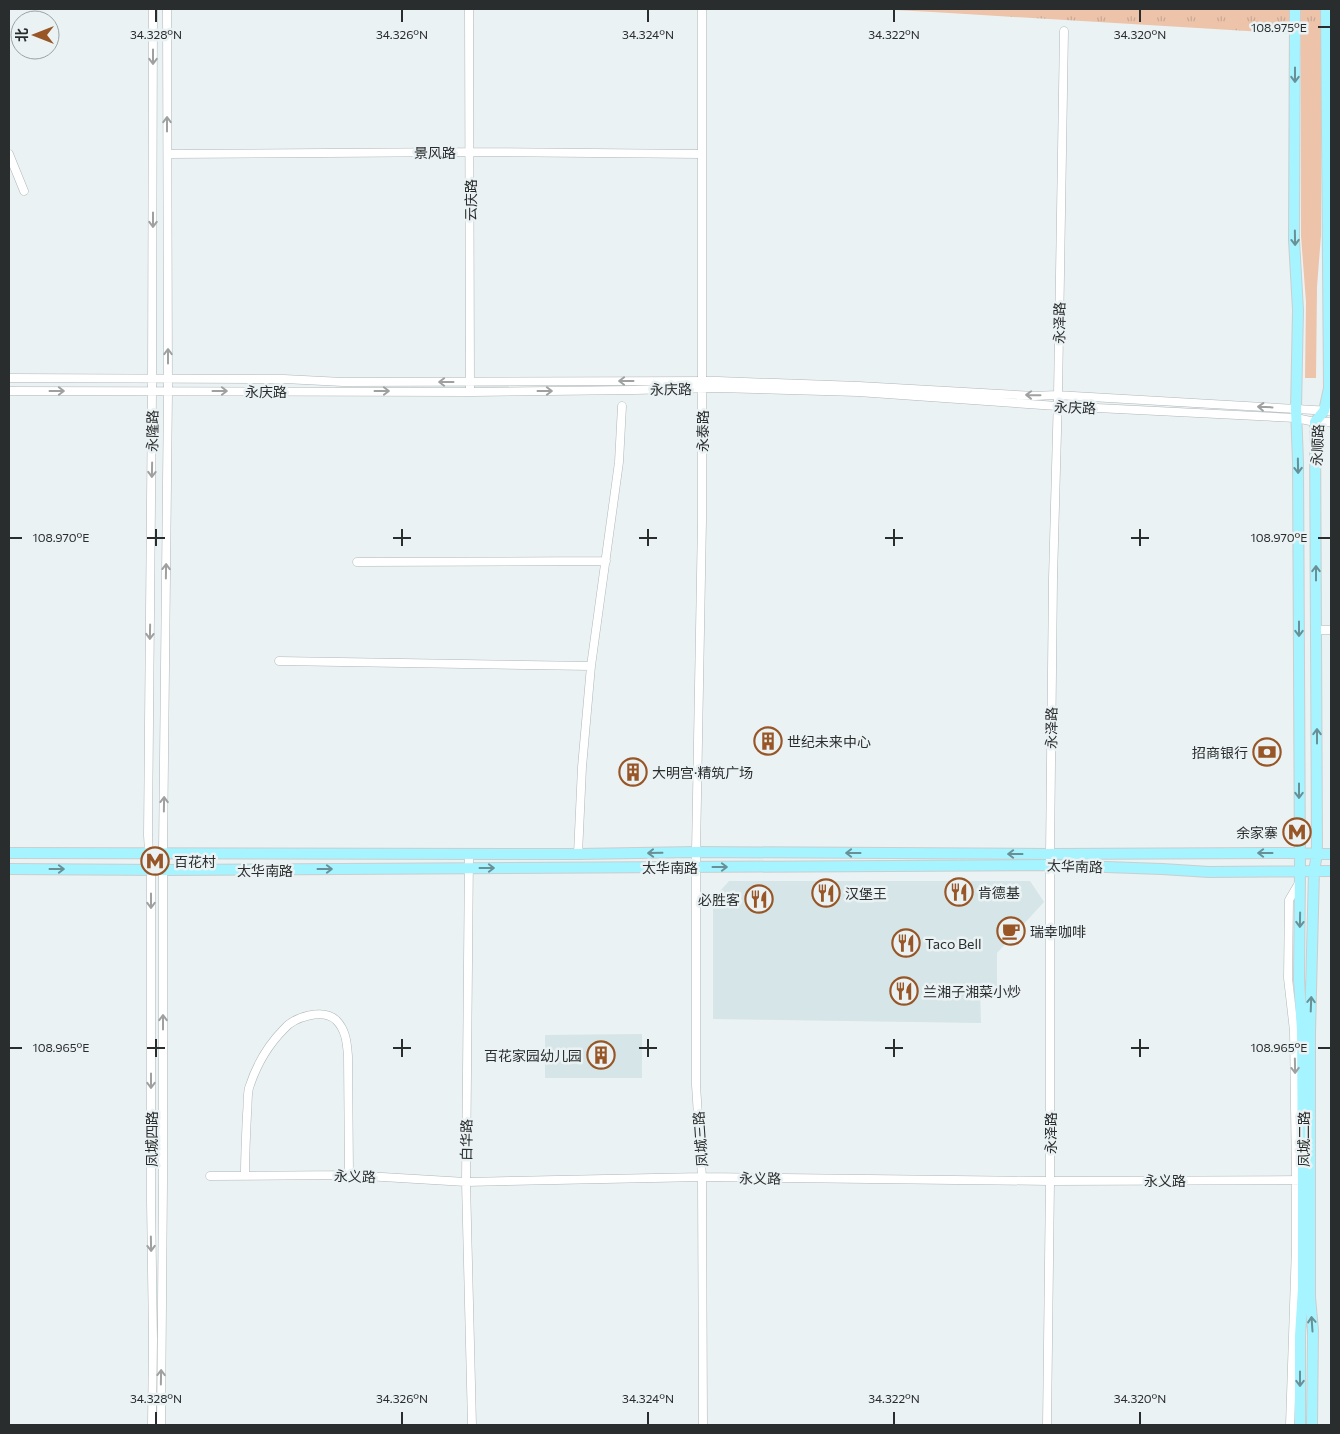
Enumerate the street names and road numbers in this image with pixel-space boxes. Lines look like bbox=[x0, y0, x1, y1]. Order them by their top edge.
street label: 景风路 bbox=[414, 144, 456, 161]
street label: 云庆路 bbox=[462, 179, 479, 221]
street label: 永泽路 bbox=[1050, 302, 1068, 344]
street label: 永庆路 bbox=[650, 380, 692, 398]
street label: 永庆路 bbox=[245, 383, 287, 400]
street label: 永庆路 bbox=[1054, 397, 1096, 417]
street label: 永隆路 bbox=[143, 410, 161, 452]
street label: 永泰路 bbox=[694, 410, 711, 452]
street label: 永顺路 bbox=[1307, 424, 1327, 466]
street label: 永泽路 bbox=[1042, 707, 1060, 749]
street label: 太华南路 bbox=[1047, 857, 1103, 875]
street label: 太华南路 bbox=[642, 859, 698, 876]
street label: 太华南路 bbox=[237, 862, 293, 879]
street label: 凤城三路 bbox=[690, 1110, 710, 1168]
street label: 凤城四路 bbox=[143, 1111, 160, 1167]
street label: 凤城二路 bbox=[1295, 1111, 1312, 1167]
street label: 永泽路 bbox=[1042, 1112, 1059, 1154]
street label: 白华路 bbox=[457, 1119, 475, 1161]
street label: 永义路 bbox=[334, 1167, 376, 1185]
street label: 永义路 bbox=[739, 1169, 781, 1187]
street label: 永义路 bbox=[1144, 1172, 1186, 1189]

